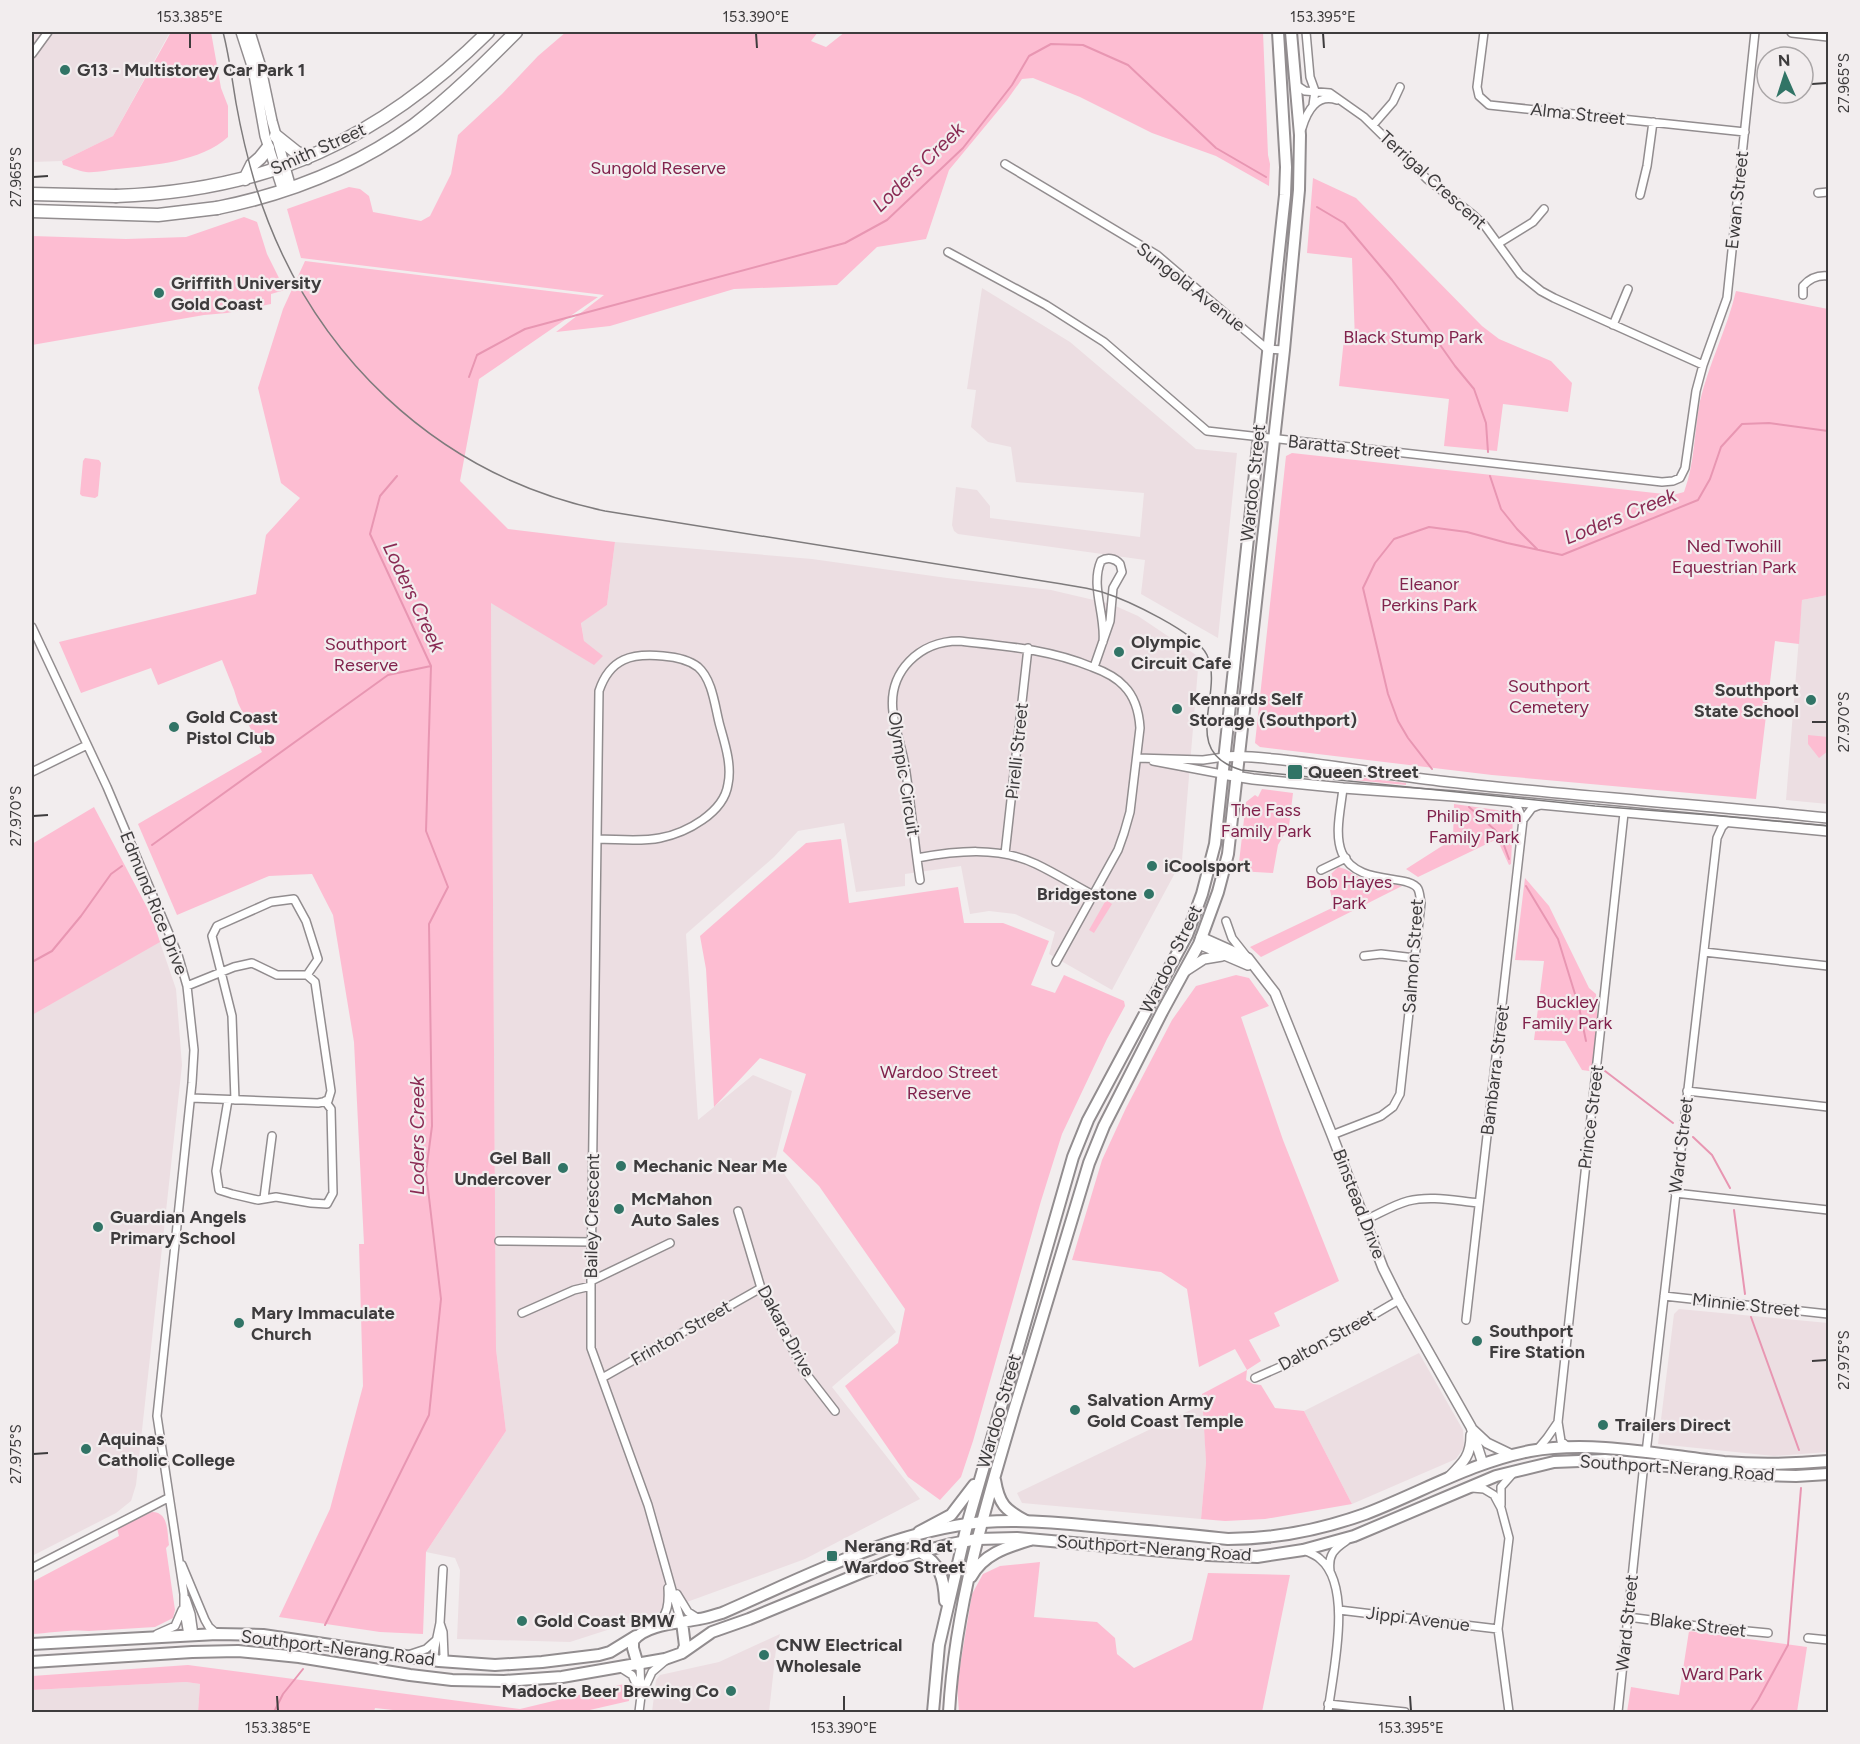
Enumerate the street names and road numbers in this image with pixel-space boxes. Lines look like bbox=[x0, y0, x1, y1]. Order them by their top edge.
street label: Alma Street bbox=[1529, 98, 1627, 130]
street label: Smith Street bbox=[267, 118, 369, 180]
street label: Terrigal Crescent bbox=[1375, 126, 1491, 234]
street label: Ewan Street bbox=[1721, 150, 1753, 250]
street label: Sungold Avenue bbox=[1132, 238, 1250, 336]
street label: Wardoo Street bbox=[1236, 423, 1270, 543]
street label: Baratta Street bbox=[1287, 430, 1402, 464]
street label: Pirelli Street bbox=[1001, 701, 1033, 801]
street label: Olympic Circuit bbox=[883, 710, 925, 838]
street label: Edmund Rice Drive bbox=[115, 828, 193, 978]
street label: Salmon Street bbox=[1398, 898, 1428, 1014]
street label: Wardoo Street bbox=[1135, 901, 1207, 1017]
street label: Bambarra Street bbox=[1476, 1003, 1514, 1137]
street label: Prince Street bbox=[1574, 1063, 1608, 1170]
street label: Ward Street bbox=[1664, 1095, 1698, 1195]
street label: Binstead Drive bbox=[1328, 1146, 1390, 1262]
street label: Bailey Crescent bbox=[580, 1153, 604, 1279]
street label: Dakara Drive bbox=[753, 1281, 819, 1381]
street label: Minnie Street bbox=[1691, 1288, 1801, 1322]
street label: Frinton Street bbox=[627, 1295, 735, 1371]
street label: Dalton Street bbox=[1275, 1304, 1380, 1376]
street label: Wardoo Street bbox=[972, 1351, 1026, 1471]
street label: Southport-Nerang Road bbox=[1579, 1450, 1775, 1486]
street label: Southport-Nerang Road bbox=[1056, 1530, 1252, 1566]
street label: Ward Street bbox=[1611, 1573, 1643, 1672]
street label: Jippi Avenue bbox=[1365, 1602, 1471, 1636]
street label: Blake Street bbox=[1648, 1608, 1748, 1642]
street label: Southport-Nerang Road bbox=[240, 1625, 436, 1671]

